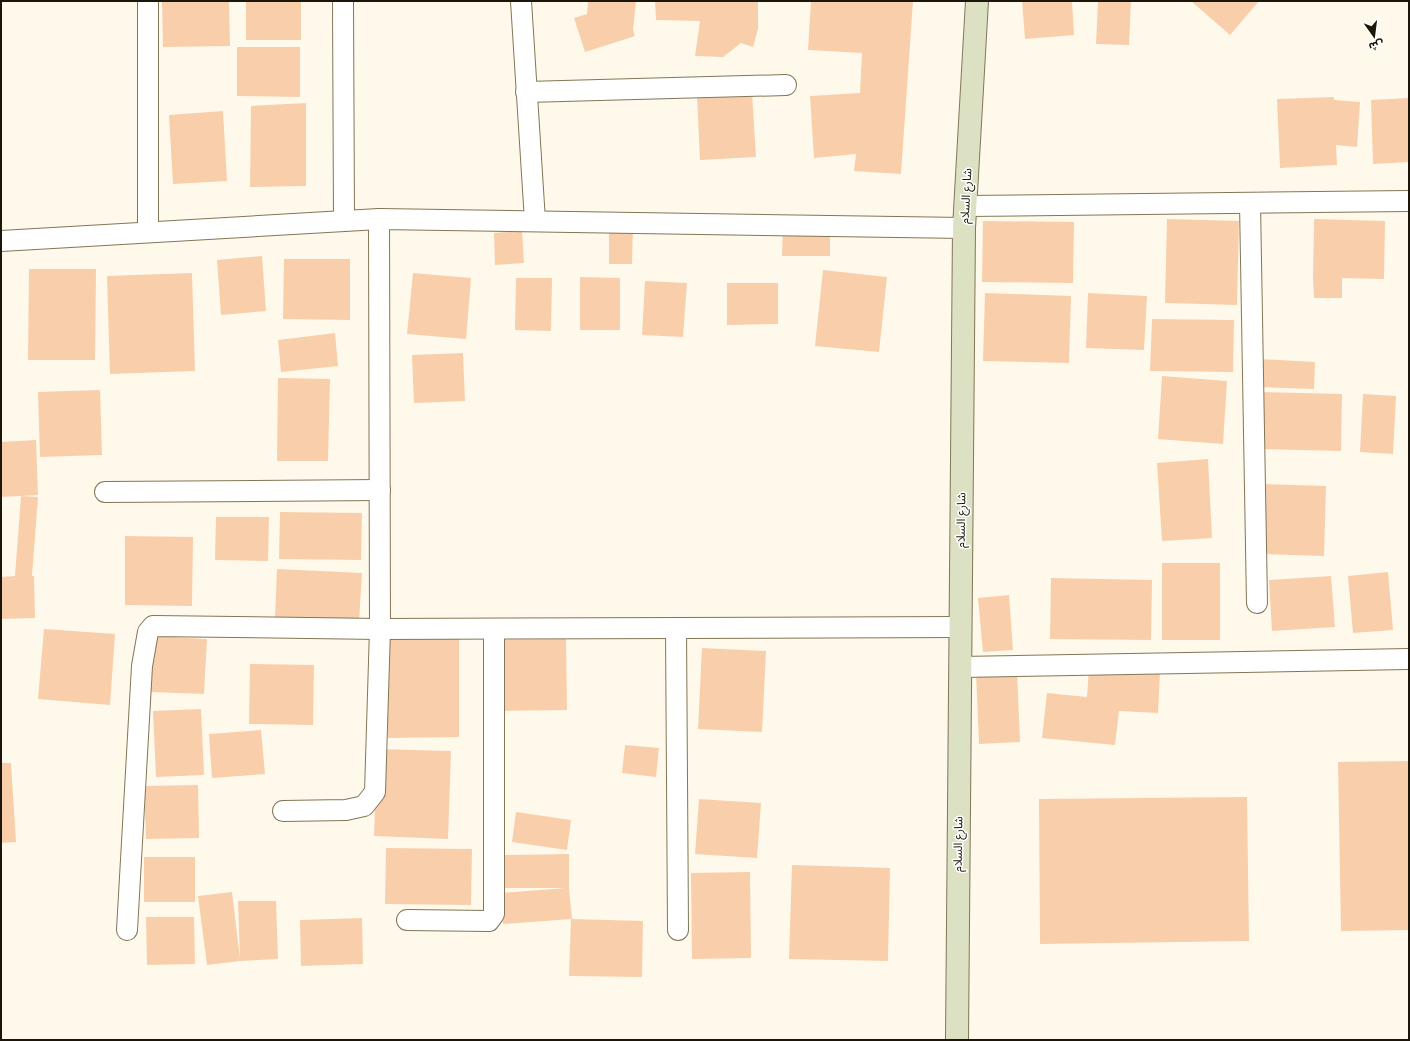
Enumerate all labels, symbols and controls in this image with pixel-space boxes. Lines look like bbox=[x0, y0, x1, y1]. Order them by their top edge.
north arrow bbox=[1354, 16, 1394, 56]
text: ش bbox=[1367, 36, 1385, 54]
street label: شارع السلام bbox=[957, 168, 976, 224]
street label: شارع السلام bbox=[953, 492, 970, 548]
street label: شارع السلام bbox=[950, 816, 967, 872]

